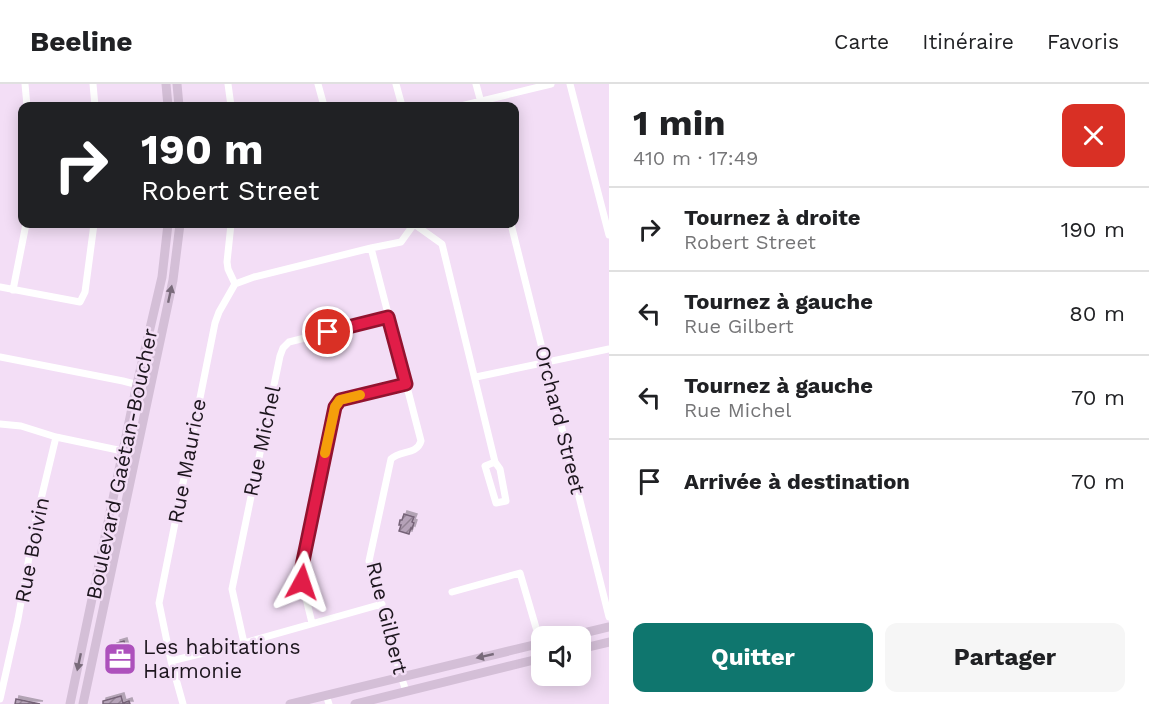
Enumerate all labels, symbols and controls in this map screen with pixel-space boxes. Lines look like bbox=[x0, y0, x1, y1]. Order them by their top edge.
text: Beeline bbox=[30, 25, 132, 58]
text: Carte bbox=[834, 29, 889, 54]
text: Itinéraire bbox=[922, 29, 1014, 54]
text: Favoris bbox=[1047, 29, 1119, 54]
text: 1 min bbox=[633, 102, 725, 144]
button: close bbox=[1062, 104, 1125, 167]
text: 190 m bbox=[141, 125, 264, 174]
icon: right bbox=[42, 126, 120, 204]
text: 410 m · 17:49 bbox=[633, 146, 758, 170]
text: Robert Street bbox=[141, 175, 319, 207]
text: Tournez à droite bbox=[684, 205, 861, 230]
icon: right bbox=[633, 213, 666, 246]
text: 190 m bbox=[1061, 217, 1125, 242]
text: Robert Street bbox=[684, 230, 816, 254]
one-way arrow bbox=[166, 284, 175, 303]
text: Tournez à gauche bbox=[684, 289, 873, 314]
icon: left bbox=[633, 297, 666, 330]
text: 80 m bbox=[1069, 301, 1125, 326]
pin bbox=[302, 306, 353, 357]
text: Rue Gilbert bbox=[684, 314, 794, 338]
icon: arrive bbox=[311, 315, 344, 348]
street label: Boulevard Gaétan-Boucher bbox=[81, 326, 163, 602]
street label: Orchard Street bbox=[530, 343, 591, 497]
text: Tournez à gauche bbox=[684, 373, 873, 398]
icon: left bbox=[633, 381, 666, 414]
street label: Rue Michel bbox=[238, 383, 286, 499]
text: 70 m bbox=[1071, 385, 1125, 410]
street label: Rue Maurice bbox=[162, 396, 211, 525]
text: Rue Michel bbox=[684, 398, 791, 422]
icon: arrive bbox=[633, 465, 666, 498]
text: Arrivée à destination bbox=[684, 469, 910, 494]
text: 70 m bbox=[1071, 469, 1125, 494]
street label: Rue Boivin bbox=[9, 495, 54, 605]
position arrow bbox=[270, 550, 334, 614]
street label: Rue Gilbert bbox=[361, 559, 414, 677]
button: Quitter bbox=[633, 623, 873, 692]
button: Partager bbox=[885, 623, 1125, 692]
map controls bbox=[531, 626, 591, 686]
button: sound bbox=[531, 626, 591, 686]
place label: Les habitations Harmonie bbox=[143, 634, 301, 683]
office icon: Les habitations Harmonie bbox=[102, 641, 138, 677]
one-way arrow bbox=[74, 652, 83, 671]
one-way arrow bbox=[475, 652, 494, 662]

